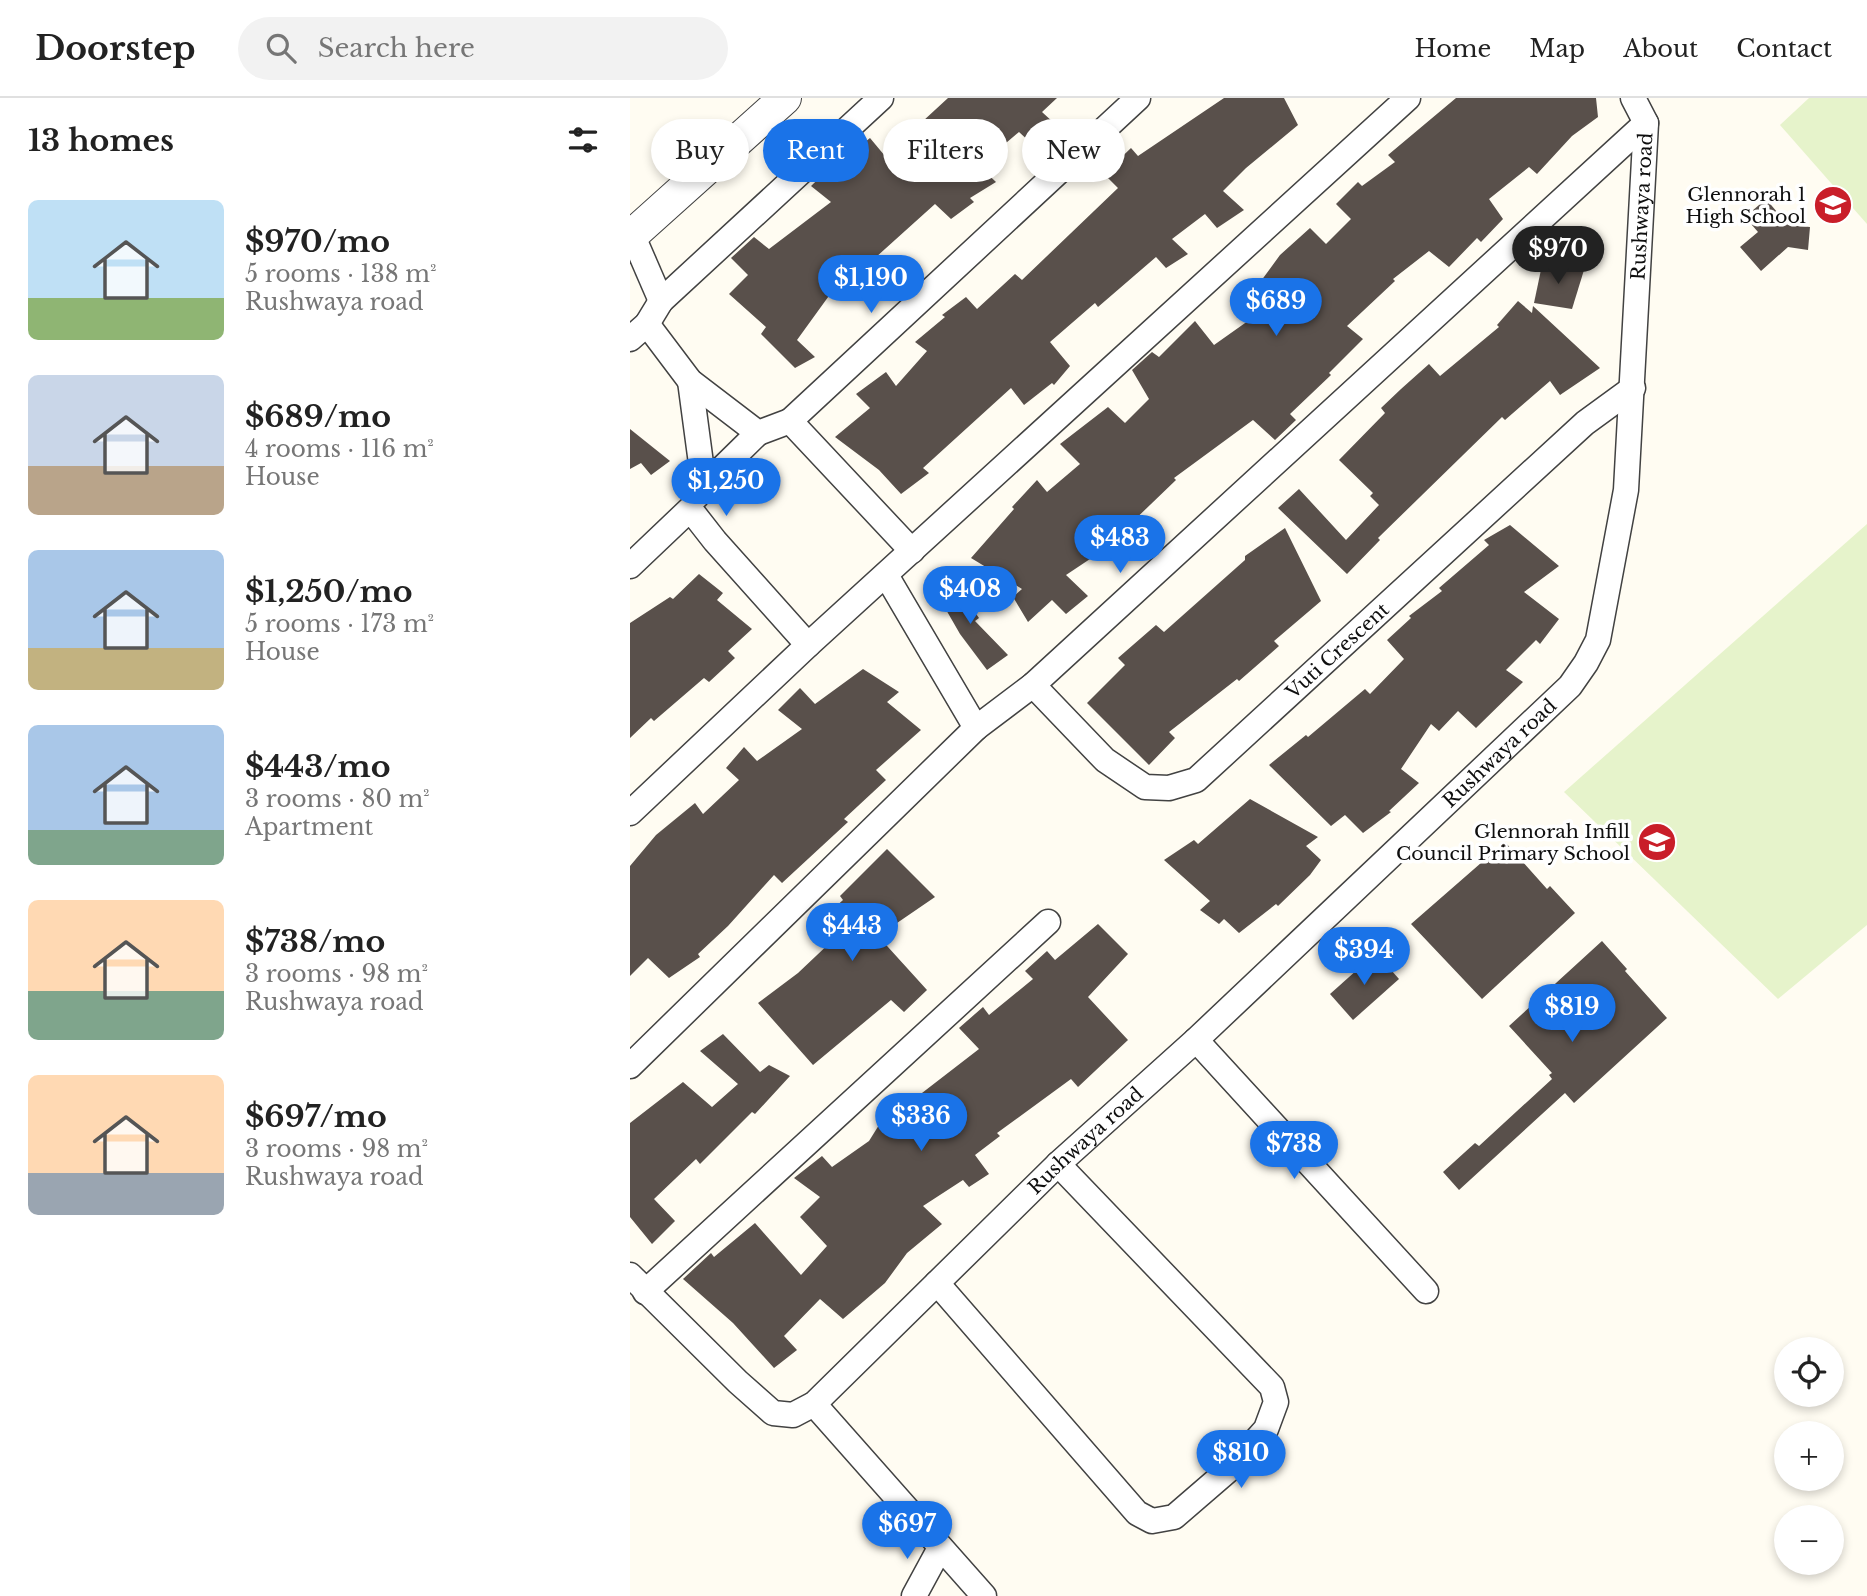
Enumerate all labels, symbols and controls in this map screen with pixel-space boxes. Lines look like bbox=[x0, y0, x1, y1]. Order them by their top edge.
search box bbox=[238, 17, 728, 80]
text: Doorstep bbox=[35, 28, 196, 69]
icon: search bbox=[262, 29, 300, 67]
text: Search here bbox=[318, 32, 475, 64]
text: Home bbox=[1415, 34, 1491, 63]
text: Map bbox=[1529, 34, 1585, 63]
text: About bbox=[1623, 34, 1698, 63]
text: Contact bbox=[1736, 34, 1832, 63]
chip: Buy bbox=[651, 119, 749, 182]
chip: Rent bbox=[763, 119, 869, 182]
chip: Filters bbox=[883, 119, 1008, 182]
chip: New bbox=[1022, 119, 1125, 182]
icon: filters bbox=[564, 121, 602, 159]
text: 13 homes bbox=[28, 122, 174, 159]
street label: Rushwaya road bbox=[1626, 132, 1657, 281]
place label: Glennorah 1 High School bbox=[1686, 183, 1806, 228]
school or university icon: Glennorah 1 High School bbox=[1812, 184, 1854, 226]
text: $970/mo bbox=[245, 223, 390, 260]
pin: $970 bbox=[1517, 226, 1599, 286]
icon: home bbox=[84, 228, 168, 312]
text: $970 bbox=[1528, 235, 1588, 263]
pin: $1,190 bbox=[814, 256, 928, 315]
text: 5 rooms · 138 m² bbox=[245, 260, 437, 288]
text: $1,190 bbox=[834, 264, 908, 292]
pin: $689 bbox=[1235, 278, 1317, 338]
text: $689 bbox=[1246, 287, 1306, 315]
text: Rushwaya road bbox=[245, 288, 424, 316]
text: $689/mo bbox=[245, 398, 391, 435]
icon: home bbox=[84, 403, 168, 487]
text: 4 rooms · 116 m² bbox=[245, 435, 434, 463]
pin: $1,250 bbox=[669, 458, 783, 518]
text: House bbox=[245, 463, 320, 491]
text: $1,250 bbox=[688, 467, 764, 495]
pin: $483 bbox=[1079, 516, 1161, 575]
text: $483 bbox=[1090, 524, 1150, 552]
pin: $408 bbox=[929, 566, 1011, 626]
text: $1,250/mo bbox=[245, 573, 413, 610]
text: $408 bbox=[939, 575, 1001, 603]
icon: home bbox=[84, 578, 168, 662]
street label: Vuti Crescent bbox=[1281, 597, 1394, 704]
text: 5 rooms · 173 m² bbox=[245, 610, 434, 638]
text: House bbox=[245, 638, 320, 666]
street label: Rushwaya road bbox=[1438, 694, 1561, 812]
text: $443/mo bbox=[245, 748, 391, 785]
icon: home bbox=[84, 753, 168, 837]
text: 3 rooms · 80 m² bbox=[245, 785, 430, 813]
text: Apartment bbox=[245, 813, 373, 841]
place label: Glennorah Infill Council Primary School bbox=[1396, 820, 1630, 865]
school or university icon: Glennorah Infill Council Primary School bbox=[1636, 821, 1678, 863]
pin: $443 bbox=[811, 904, 893, 963]
text: $443 bbox=[822, 912, 882, 940]
text: $738/mo bbox=[245, 923, 385, 960]
icon: home bbox=[84, 928, 168, 1012]
pin: $394 bbox=[1323, 928, 1405, 987]
text: $394 bbox=[1334, 936, 1394, 964]
text: 3 rooms · 98 m² bbox=[245, 960, 428, 988]
pin: $819 bbox=[1531, 984, 1613, 1044]
text: Rushwaya road bbox=[245, 988, 424, 1016]
text: $819 bbox=[1545, 993, 1599, 1021]
street label: Rushwaya road bbox=[1023, 1082, 1148, 1199]
pin: $336 bbox=[880, 1094, 962, 1153]
text: $697/mo bbox=[245, 1098, 387, 1135]
text: $336 bbox=[891, 1102, 951, 1130]
icon: home bbox=[84, 1103, 168, 1187]
pin: $738 bbox=[1253, 1122, 1335, 1181]
text: $738 bbox=[1266, 1130, 1322, 1158]
text: 3 rooms · 98 m² bbox=[245, 1135, 428, 1163]
text: Rushwaya road bbox=[245, 1163, 424, 1191]
map controls bbox=[1774, 1337, 1844, 1575]
button: locate bbox=[1774, 1337, 1844, 1407]
button: + bbox=[1774, 1421, 1844, 1491]
pin: $810 bbox=[1200, 1430, 1282, 1490]
text: $810 bbox=[1213, 1439, 1269, 1467]
pin: $697 bbox=[866, 1502, 948, 1561]
button: − bbox=[1774, 1505, 1844, 1575]
text: $697 bbox=[878, 1510, 936, 1538]

